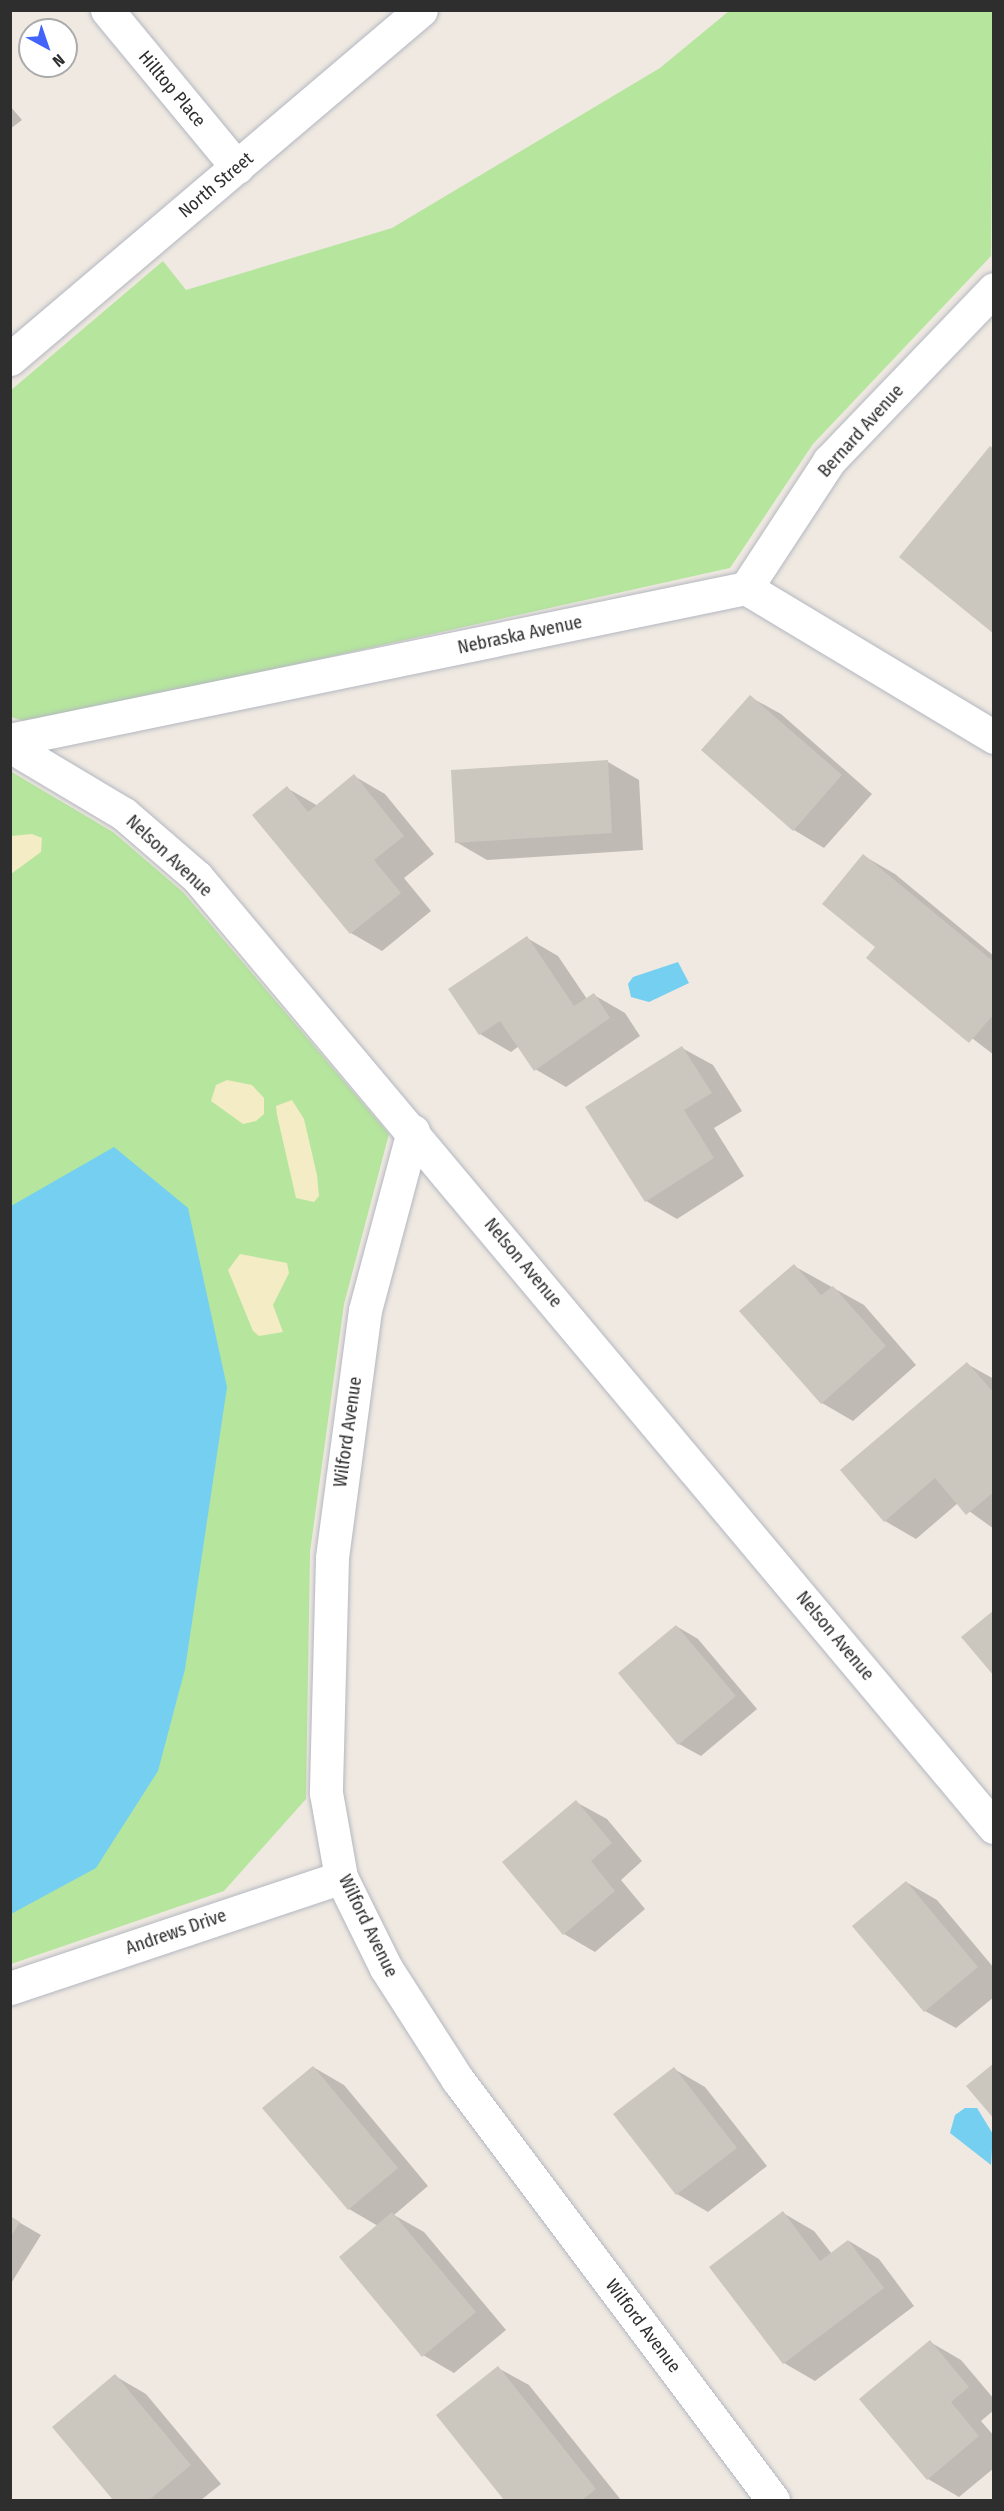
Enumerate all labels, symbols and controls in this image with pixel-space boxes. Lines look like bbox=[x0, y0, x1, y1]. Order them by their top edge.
north arrow bbox=[18, 18, 78, 78]
street label: Hilltop Place bbox=[134, 47, 210, 131]
text: N bbox=[49, 50, 68, 71]
street label: North Street bbox=[174, 148, 258, 222]
street label: Bernard Avenue bbox=[814, 380, 908, 482]
street label: Nebraska Avenue bbox=[456, 611, 584, 659]
street label: Nelson Avenue bbox=[122, 811, 216, 901]
street label: Nelson Avenue bbox=[480, 1214, 566, 1312]
street label: Wilford Avenue bbox=[330, 1375, 366, 1489]
street label: Nelson Avenue bbox=[792, 1587, 878, 1685]
street label: Wilford Avenue bbox=[334, 1871, 402, 1981]
street label: Andrews Drive bbox=[123, 1905, 229, 1959]
street label: Wilford Avenue bbox=[601, 2275, 685, 2377]

